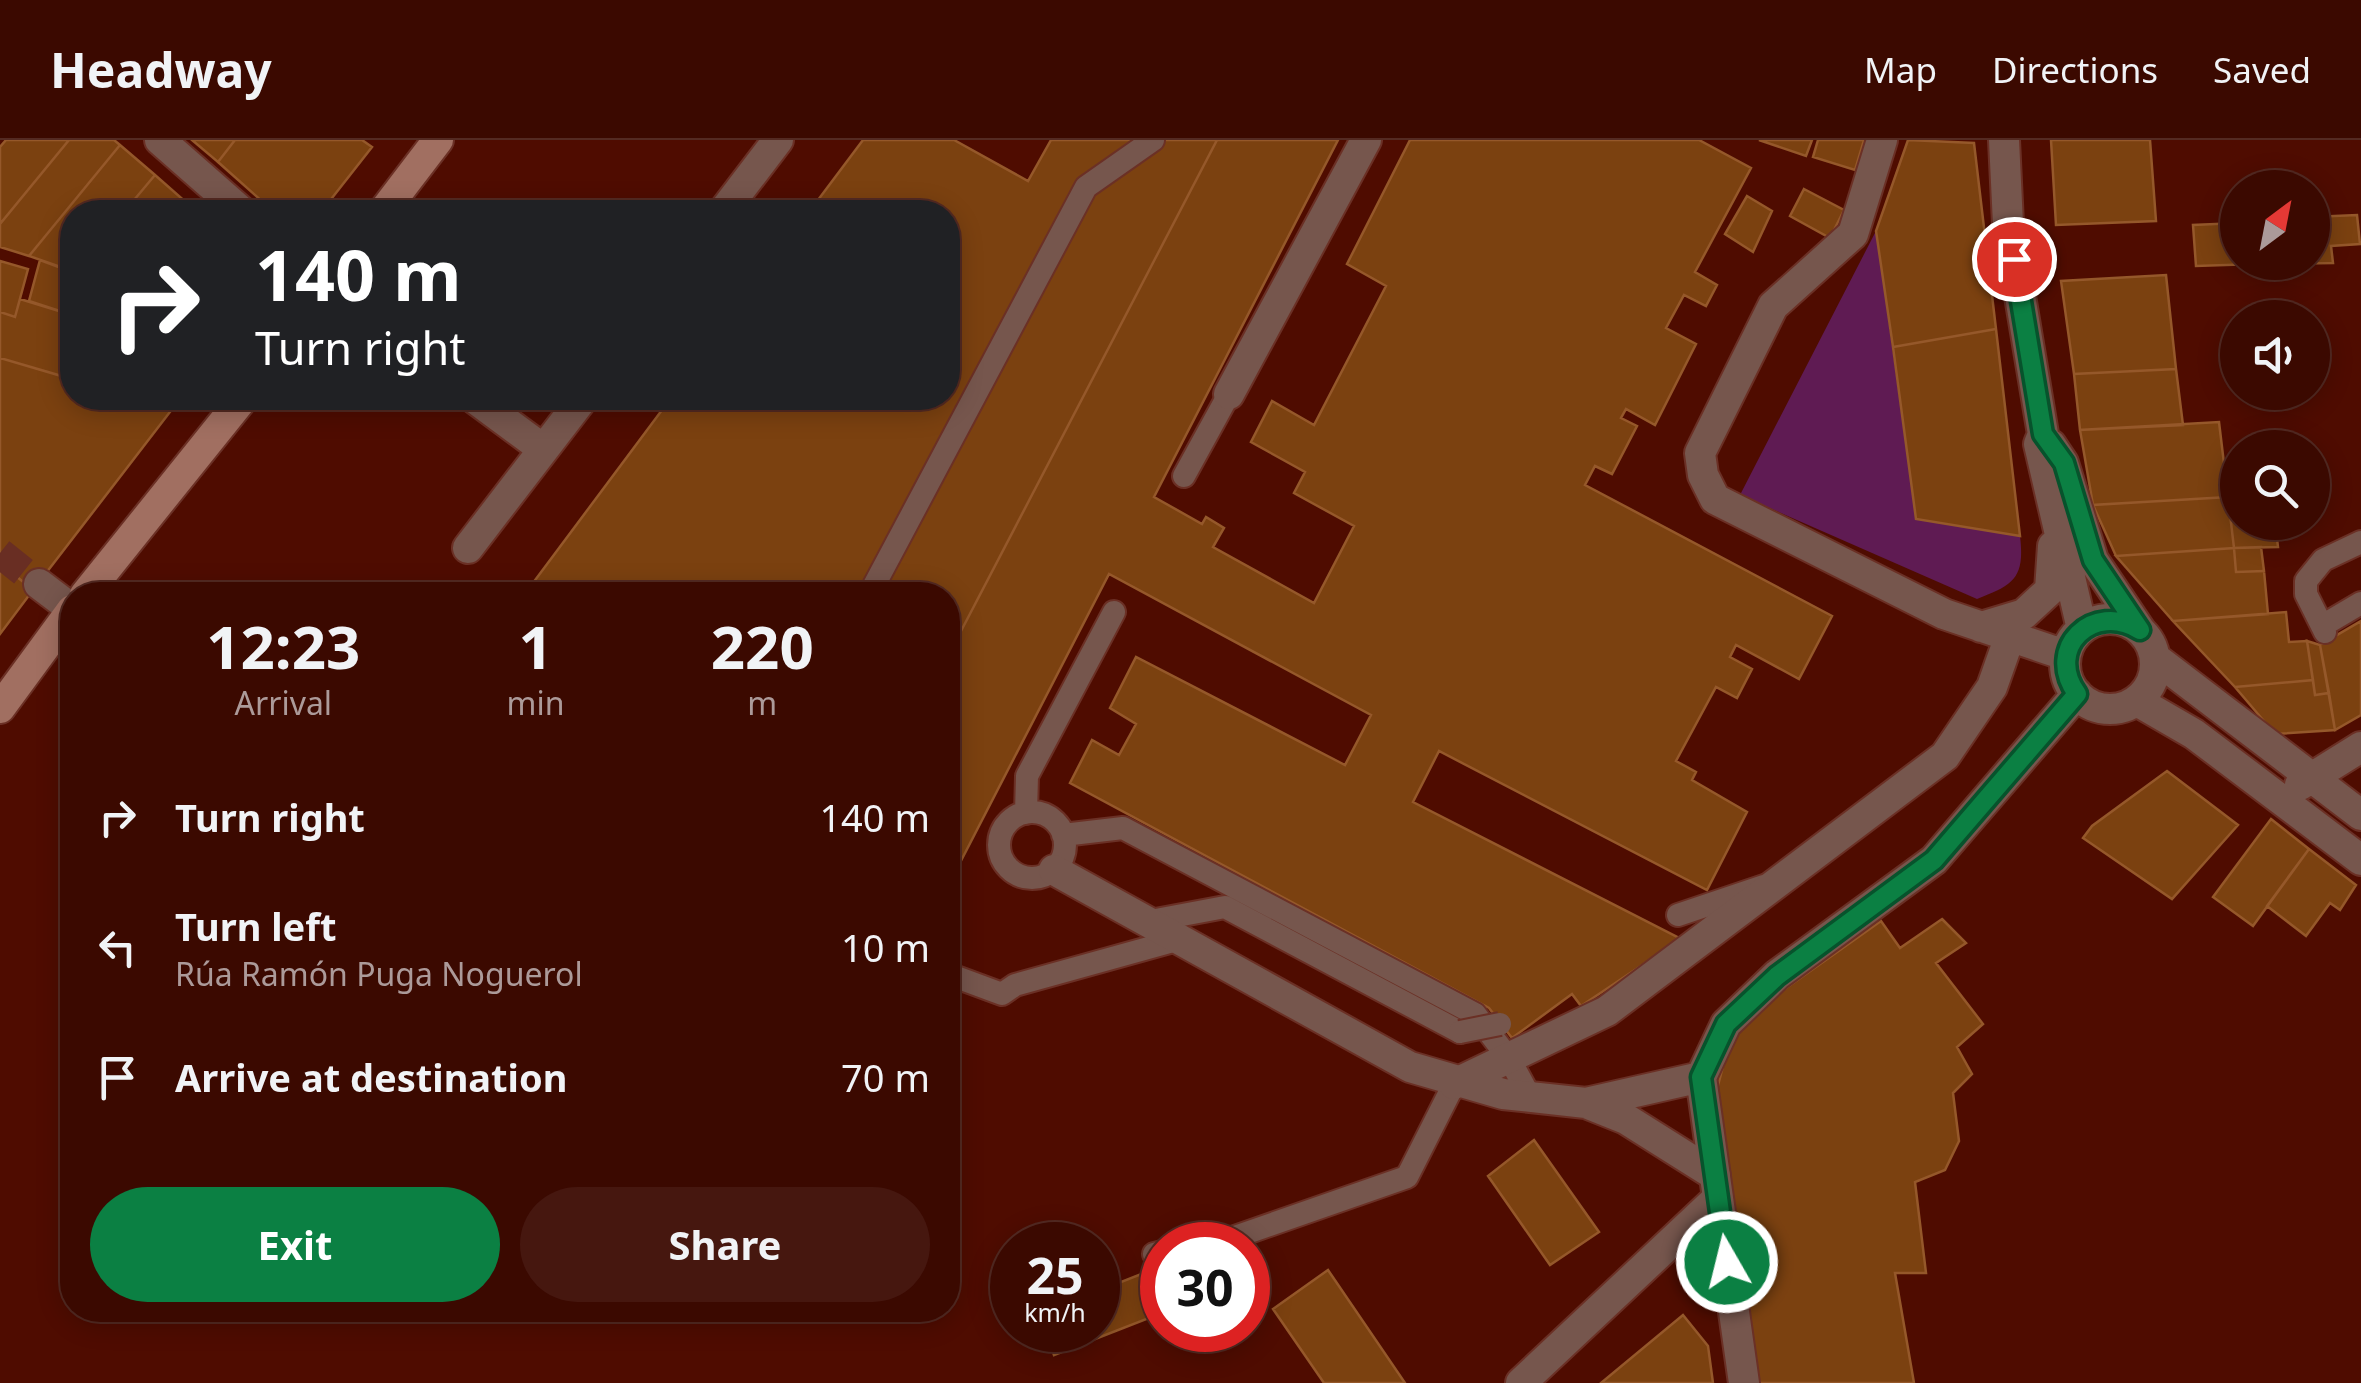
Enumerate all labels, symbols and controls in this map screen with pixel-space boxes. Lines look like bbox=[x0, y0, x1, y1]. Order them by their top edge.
text: Headway bbox=[50, 37, 272, 102]
text: Map bbox=[1864, 46, 1937, 93]
text: Directions bbox=[1992, 46, 2158, 93]
text: Saved bbox=[2213, 46, 2311, 93]
north arrow bbox=[2220, 170, 2330, 280]
map controls bbox=[2220, 170, 2330, 540]
pin bbox=[1972, 217, 2057, 302]
text: 140 m bbox=[255, 226, 462, 322]
icon: arrive bbox=[1987, 232, 2042, 287]
icon: right bbox=[90, 240, 220, 370]
button: sound bbox=[2220, 300, 2330, 410]
text: Turn right bbox=[255, 317, 466, 378]
button: search bbox=[2220, 430, 2330, 540]
text: 12:23 bbox=[206, 605, 360, 687]
text: 1 bbox=[518, 605, 553, 687]
text: 220 bbox=[711, 605, 814, 687]
text: Arrival bbox=[235, 681, 332, 724]
text: min bbox=[507, 681, 565, 724]
text: m bbox=[747, 681, 777, 724]
icon: right bbox=[90, 790, 145, 845]
text: Turn right bbox=[175, 791, 365, 843]
text: 140 m bbox=[819, 791, 930, 843]
text: Turn left bbox=[175, 900, 337, 952]
icon: left bbox=[90, 920, 145, 975]
text: 10 m bbox=[841, 921, 930, 973]
text: Rúa Ramón Puga Noguerol bbox=[175, 952, 583, 995]
icon: arrive bbox=[90, 1050, 145, 1105]
text: Arrive at destination bbox=[175, 1051, 567, 1103]
text: 70 m bbox=[841, 1051, 930, 1103]
button: Exit bbox=[90, 1187, 500, 1302]
button: Share bbox=[520, 1187, 930, 1302]
position arrow bbox=[1675, 1210, 1779, 1314]
speed limit sign: 30 bbox=[1140, 1222, 1270, 1352]
text: 25 bbox=[1026, 1241, 1084, 1309]
text: km/h bbox=[1024, 1295, 1086, 1329]

